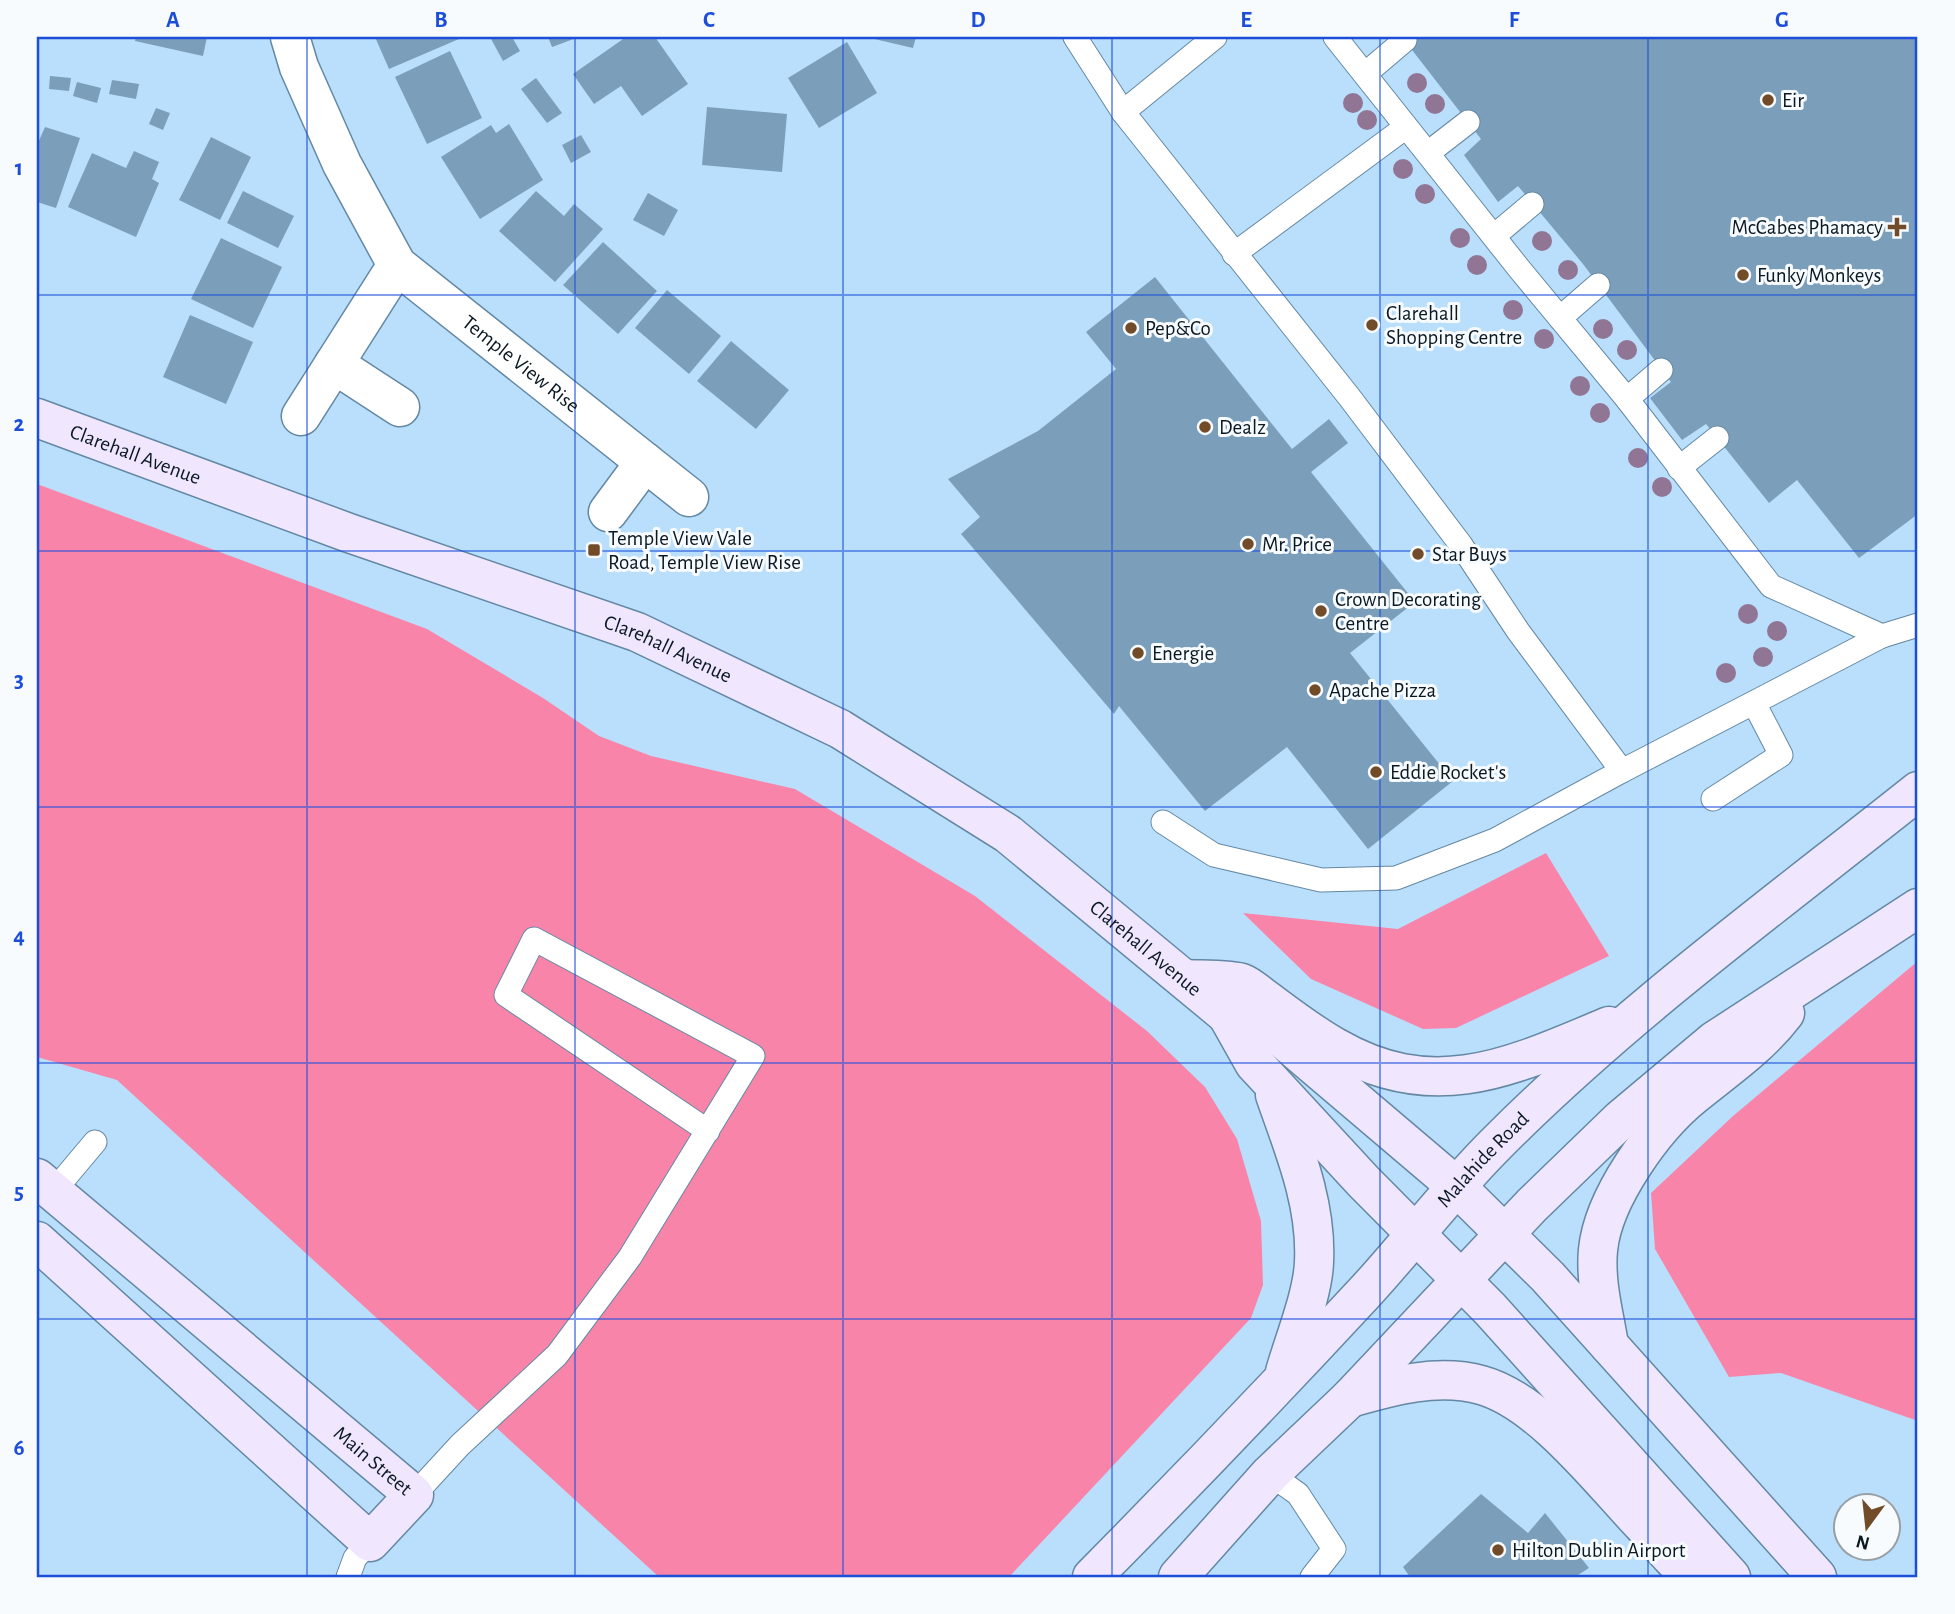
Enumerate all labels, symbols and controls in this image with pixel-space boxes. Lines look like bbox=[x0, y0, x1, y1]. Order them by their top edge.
text: A bbox=[166, 9, 180, 32]
text: B bbox=[434, 9, 448, 32]
text: C bbox=[703, 9, 715, 32]
text: D bbox=[970, 9, 986, 32]
text: E bbox=[1240, 9, 1252, 32]
text: F bbox=[1509, 9, 1520, 32]
text: G bbox=[1775, 9, 1789, 32]
place label: Eir bbox=[1782, 90, 1804, 111]
marker: Eir bbox=[1760, 92, 1776, 108]
text: 1 bbox=[15, 157, 23, 180]
place label: McCabes Phamacy bbox=[1732, 217, 1883, 238]
marker: McCabes Phamacy bbox=[1889, 219, 1905, 235]
place label: Funky Monkeys bbox=[1757, 265, 1881, 286]
marker: Funky Monkeys bbox=[1735, 267, 1751, 283]
place label: Clarehall Shopping Centre bbox=[1386, 303, 1522, 348]
street label: Temple View Rise bbox=[459, 311, 584, 416]
marker: Clarehall Shopping Centre bbox=[1364, 317, 1380, 333]
place label: Pep&Co bbox=[1145, 318, 1211, 339]
marker: Pep&Co bbox=[1123, 320, 1139, 336]
text: 2 bbox=[14, 413, 25, 436]
place label: Dealz bbox=[1219, 417, 1266, 438]
marker: Dealz bbox=[1197, 419, 1213, 435]
street label: Clarehall Avenue bbox=[67, 421, 204, 488]
place label: Temple View Vale Road, Temple View Rise bbox=[608, 528, 801, 573]
place label: Mr. Price bbox=[1262, 534, 1332, 555]
marker: Mr. Price bbox=[1240, 536, 1256, 552]
marker: Temple View Vale Road, Temple View Rise bbox=[586, 542, 602, 558]
place label: Star Buys bbox=[1432, 544, 1507, 565]
marker: Star Buys bbox=[1410, 546, 1426, 562]
place label: Crown Decorating Centre bbox=[1335, 589, 1482, 634]
marker: Crown Decorating Centre bbox=[1313, 603, 1329, 619]
street label: Clarehall Avenue bbox=[601, 611, 735, 686]
place label: Energie bbox=[1152, 643, 1214, 664]
marker: Energie bbox=[1130, 645, 1146, 661]
text: 3 bbox=[14, 669, 24, 692]
place label: Apache Pizza bbox=[1329, 680, 1437, 701]
marker: Apache Pizza bbox=[1307, 682, 1323, 698]
place label: Eddie Rocket's bbox=[1390, 762, 1506, 783]
marker: Eddie Rocket's bbox=[1368, 764, 1384, 780]
street label: Clarehall Avenue bbox=[1086, 896, 1206, 1000]
text: 4 bbox=[13, 925, 25, 948]
street label: Malahide Road bbox=[1433, 1108, 1533, 1211]
text: 5 bbox=[14, 1181, 24, 1204]
street label: Main Street bbox=[330, 1422, 416, 1499]
text: 6 bbox=[13, 1437, 25, 1460]
north arrow bbox=[1832, 1492, 1902, 1562]
text: N bbox=[1854, 1531, 1872, 1553]
place label: Hilton Dublin Airport bbox=[1512, 1540, 1686, 1561]
marker: Hilton Dublin Airport bbox=[1490, 1542, 1506, 1558]

